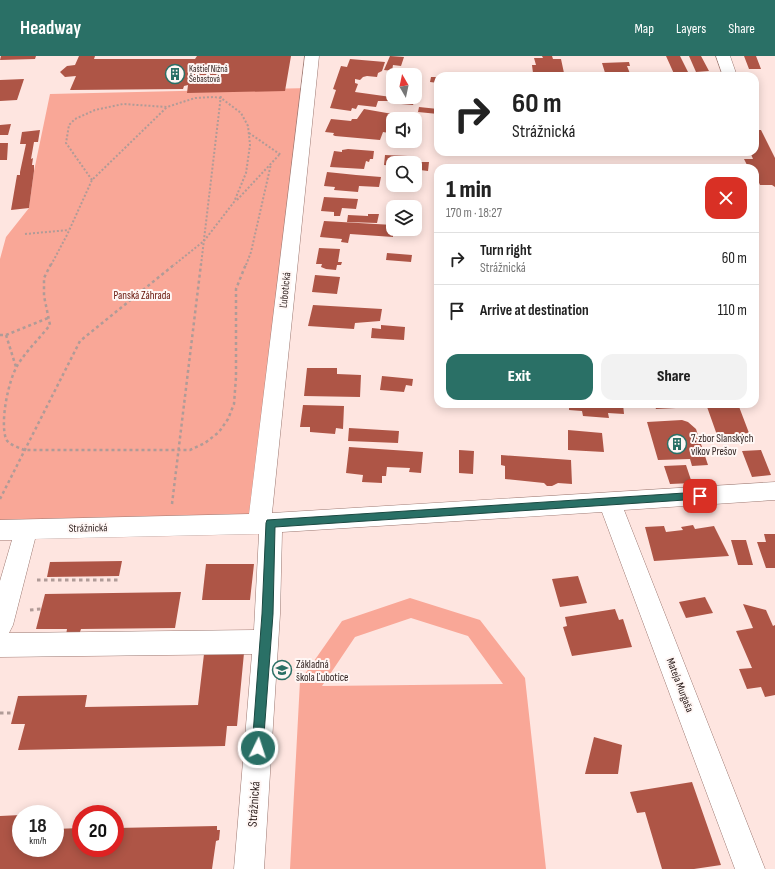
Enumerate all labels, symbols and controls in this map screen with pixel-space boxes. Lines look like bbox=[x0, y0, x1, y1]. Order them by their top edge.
text: Headway bbox=[20, 17, 81, 40]
text: Map bbox=[634, 20, 654, 37]
text: Layers bbox=[676, 20, 706, 37]
text: Share bbox=[728, 20, 755, 37]
building icon: Kaštieľ Nižná Šebastová bbox=[164, 63, 186, 85]
place label: Kaštieľ Nižná Šebastová bbox=[189, 64, 228, 85]
north arrow bbox=[386, 68, 422, 104]
map controls bbox=[386, 68, 422, 236]
text: 60 m bbox=[512, 87, 561, 120]
icon: right bbox=[446, 88, 498, 140]
button: sound bbox=[386, 112, 422, 148]
text: Strážnická bbox=[512, 121, 576, 142]
button: search bbox=[386, 156, 422, 192]
text: 1 min bbox=[446, 175, 492, 204]
button: close bbox=[705, 177, 747, 219]
button: layers bbox=[386, 200, 422, 236]
text: 170 m · 18:27 bbox=[446, 205, 502, 221]
text: Turn right bbox=[480, 241, 532, 260]
icon: right bbox=[446, 248, 468, 270]
text: 60 m bbox=[722, 249, 747, 268]
text: Strážnická bbox=[480, 260, 526, 276]
street label: Ľubotická bbox=[277, 271, 293, 309]
park label: Panská Záhrada bbox=[114, 289, 171, 302]
icon: arrive bbox=[446, 300, 468, 322]
text: Arrive at destination bbox=[480, 301, 589, 320]
text: 110 m bbox=[718, 301, 747, 320]
button: Exit bbox=[446, 354, 593, 400]
button: Share bbox=[601, 354, 747, 400]
place label: 7. zbor Slanských vlkov Prešov bbox=[691, 432, 754, 458]
building icon: 7. zbor Slanských vlkov Prešov bbox=[666, 433, 688, 455]
pin bbox=[683, 479, 717, 513]
icon: arrive bbox=[689, 485, 711, 507]
street label: Strážnická bbox=[68, 521, 108, 535]
street label: Mateja Murgaša bbox=[664, 656, 696, 714]
place label: Základná škola Ľubotice bbox=[296, 658, 349, 684]
school or university icon: Základná škola Ľubotice bbox=[271, 659, 293, 681]
position arrow bbox=[237, 727, 279, 769]
street label: Strážnická bbox=[244, 781, 264, 827]
speed limit sign: 20 bbox=[72, 805, 124, 857]
text: 18 bbox=[29, 814, 47, 838]
text: km/h bbox=[29, 835, 47, 847]

